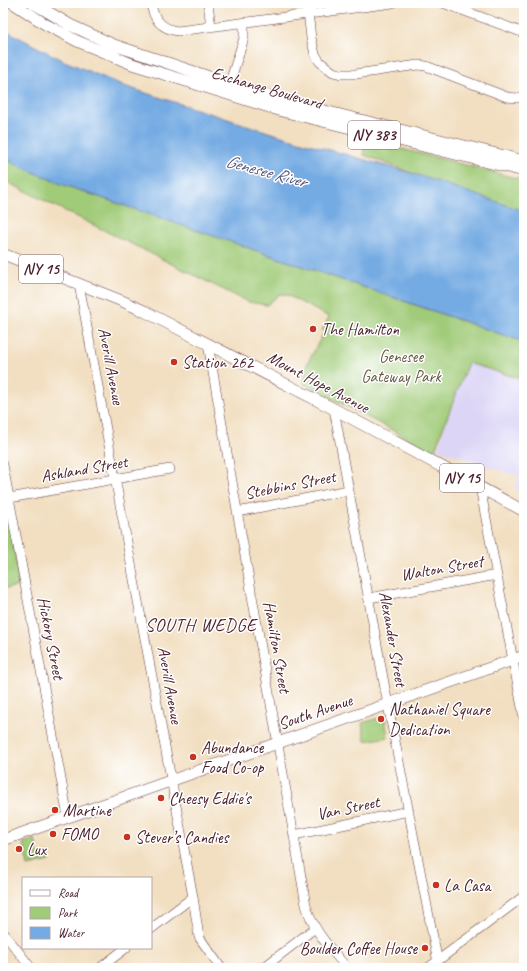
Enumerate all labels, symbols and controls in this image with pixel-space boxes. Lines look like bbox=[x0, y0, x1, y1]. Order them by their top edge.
street label: Exchange Boulevard bbox=[209, 62, 327, 114]
road number: NY 383 bbox=[348, 121, 400, 149]
water label: Genesee River bbox=[224, 150, 312, 193]
road number: NY 15 bbox=[19, 255, 63, 283]
place label: The Hamilton bbox=[321, 319, 399, 340]
marker: The Hamilton bbox=[308, 324, 318, 334]
street label: Averill Avenue bbox=[93, 326, 129, 408]
street label: Mount Hope Avenue bbox=[263, 346, 374, 418]
park label: Genesee Gateway Park bbox=[361, 346, 443, 387]
place label: Station 262 bbox=[182, 352, 255, 373]
marker: Station 262 bbox=[169, 357, 179, 367]
street label: Ashland Street bbox=[39, 451, 131, 487]
road number: NY 15 bbox=[440, 464, 484, 492]
street label: Stebbins Street bbox=[243, 465, 339, 504]
street label: Walton Street bbox=[399, 550, 487, 586]
street label: Alexander Street bbox=[374, 590, 412, 691]
street label: Hickory Street bbox=[33, 595, 70, 683]
street label: Hamilton Street bbox=[259, 600, 296, 697]
district label: SOUTH WEDGE bbox=[145, 614, 258, 636]
street label: Averill Avenue bbox=[153, 645, 187, 727]
street label: South Avenue bbox=[275, 689, 356, 734]
place label: Nathaniel Square Dedication bbox=[389, 699, 491, 740]
marker: Nathaniel Square Dedication bbox=[376, 714, 386, 724]
place label: Abundance Food Co-op bbox=[201, 737, 265, 778]
marker: Abundance Food Co-op bbox=[188, 752, 198, 762]
place label: Cheesy Eddie's bbox=[169, 788, 253, 809]
street label: Van Street bbox=[315, 791, 383, 825]
marker: Cheesy Eddie's bbox=[156, 793, 166, 803]
place label: Martine bbox=[63, 800, 112, 821]
marker: Martine bbox=[50, 805, 60, 815]
place label: FOMO bbox=[61, 824, 99, 845]
place label: Stever’s Candies bbox=[135, 827, 230, 848]
marker: FOMO bbox=[48, 829, 58, 839]
marker: Stever’s Candies bbox=[122, 832, 132, 842]
place label: Lux bbox=[27, 839, 47, 860]
marker: Lux bbox=[14, 844, 24, 854]
place label: La Casa bbox=[444, 875, 493, 896]
legend bbox=[22, 877, 152, 949]
marker: La Casa bbox=[431, 880, 441, 890]
text: Road bbox=[58, 885, 80, 901]
text: Park bbox=[58, 905, 79, 921]
text: Water bbox=[58, 925, 86, 941]
place label: Boulder Coffee House bbox=[300, 938, 418, 959]
marker: Boulder Coffee House bbox=[420, 943, 430, 953]

